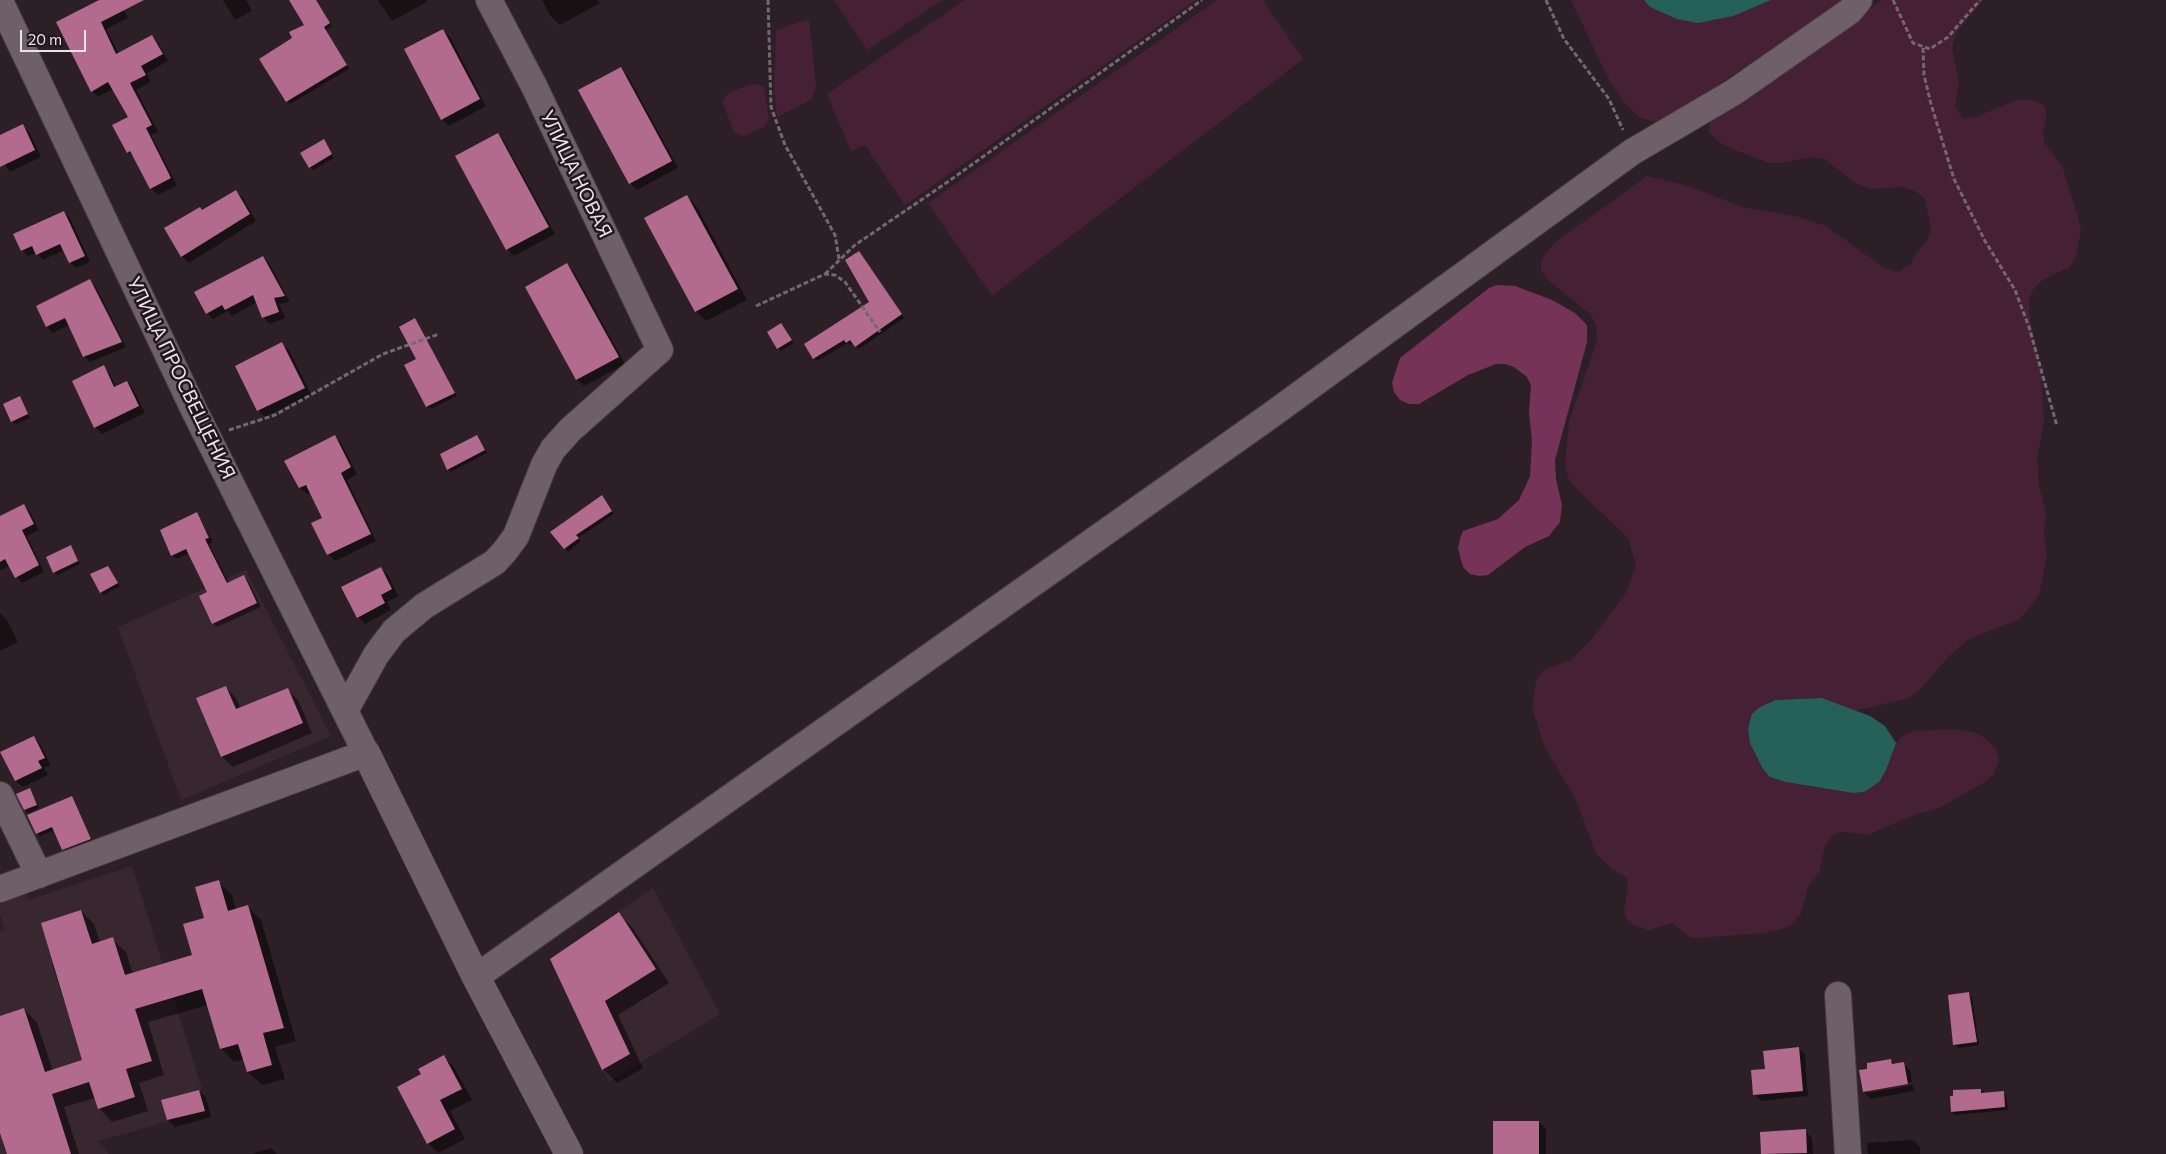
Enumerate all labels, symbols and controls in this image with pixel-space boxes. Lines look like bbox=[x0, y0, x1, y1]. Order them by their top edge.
scale bar bbox=[22, 20, 89, 52]
text: 20 m bbox=[28, 30, 62, 48]
street label: УЛИЦА НОВАЯ bbox=[535, 107, 617, 241]
street label: УЛИЦА ПРОСВЕЩЕНИЯ bbox=[122, 273, 240, 483]

